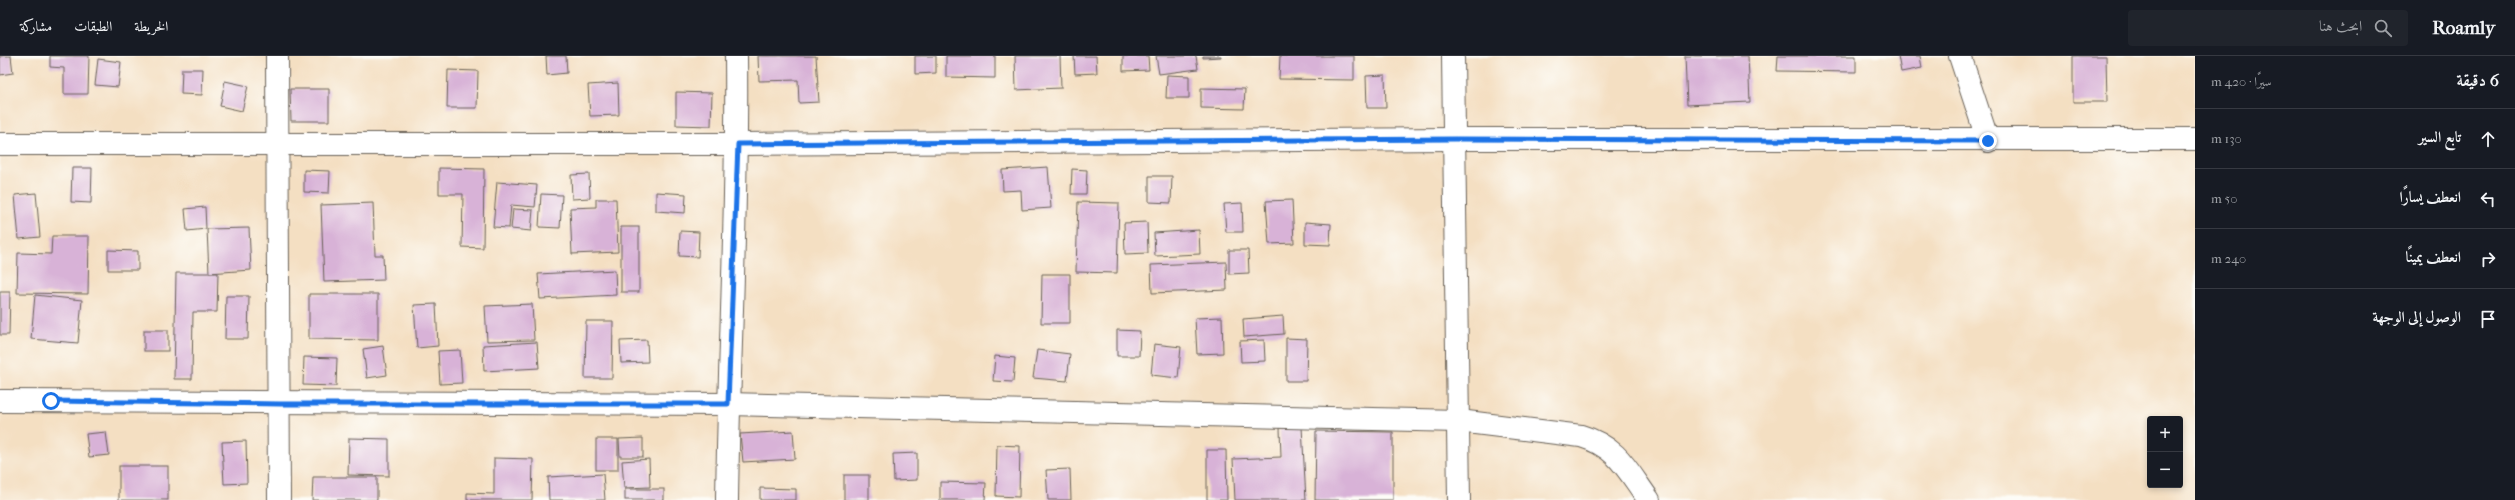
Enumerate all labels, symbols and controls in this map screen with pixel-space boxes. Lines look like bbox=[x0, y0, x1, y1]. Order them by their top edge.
search box bbox=[2128, 10, 2408, 46]
text: ابحث هنا bbox=[2319, 17, 2362, 35]
icon: search bbox=[2372, 17, 2394, 39]
text: Roamly bbox=[2432, 17, 2495, 39]
text: مشاركة bbox=[20, 18, 52, 35]
text: الطبقات bbox=[74, 18, 112, 35]
text: الخريطة bbox=[134, 18, 168, 35]
text: 6 دقيقة bbox=[2456, 70, 2499, 90]
text: سيرًا · 420 m bbox=[2211, 74, 2272, 89]
text: تابع السير bbox=[2419, 128, 2461, 146]
icon: ahead bbox=[2477, 128, 2499, 150]
text: 130 m bbox=[2211, 131, 2242, 146]
route end bbox=[1979, 132, 1997, 150]
text: انعطف يسارًا bbox=[2400, 188, 2461, 206]
icon: left bbox=[2477, 188, 2499, 210]
text: 50 m bbox=[2211, 191, 2237, 206]
text: انعطف يمينًا bbox=[2406, 248, 2461, 266]
icon: right bbox=[2477, 248, 2499, 270]
text: 240 m bbox=[2211, 251, 2246, 266]
text: الوصول إلى الوجهة bbox=[2372, 308, 2461, 326]
icon: arrive bbox=[2477, 308, 2499, 330]
route start bbox=[42, 392, 60, 410]
map controls bbox=[2147, 416, 2183, 488]
button: + bbox=[2147, 416, 2183, 452]
button: − bbox=[2147, 452, 2183, 488]

